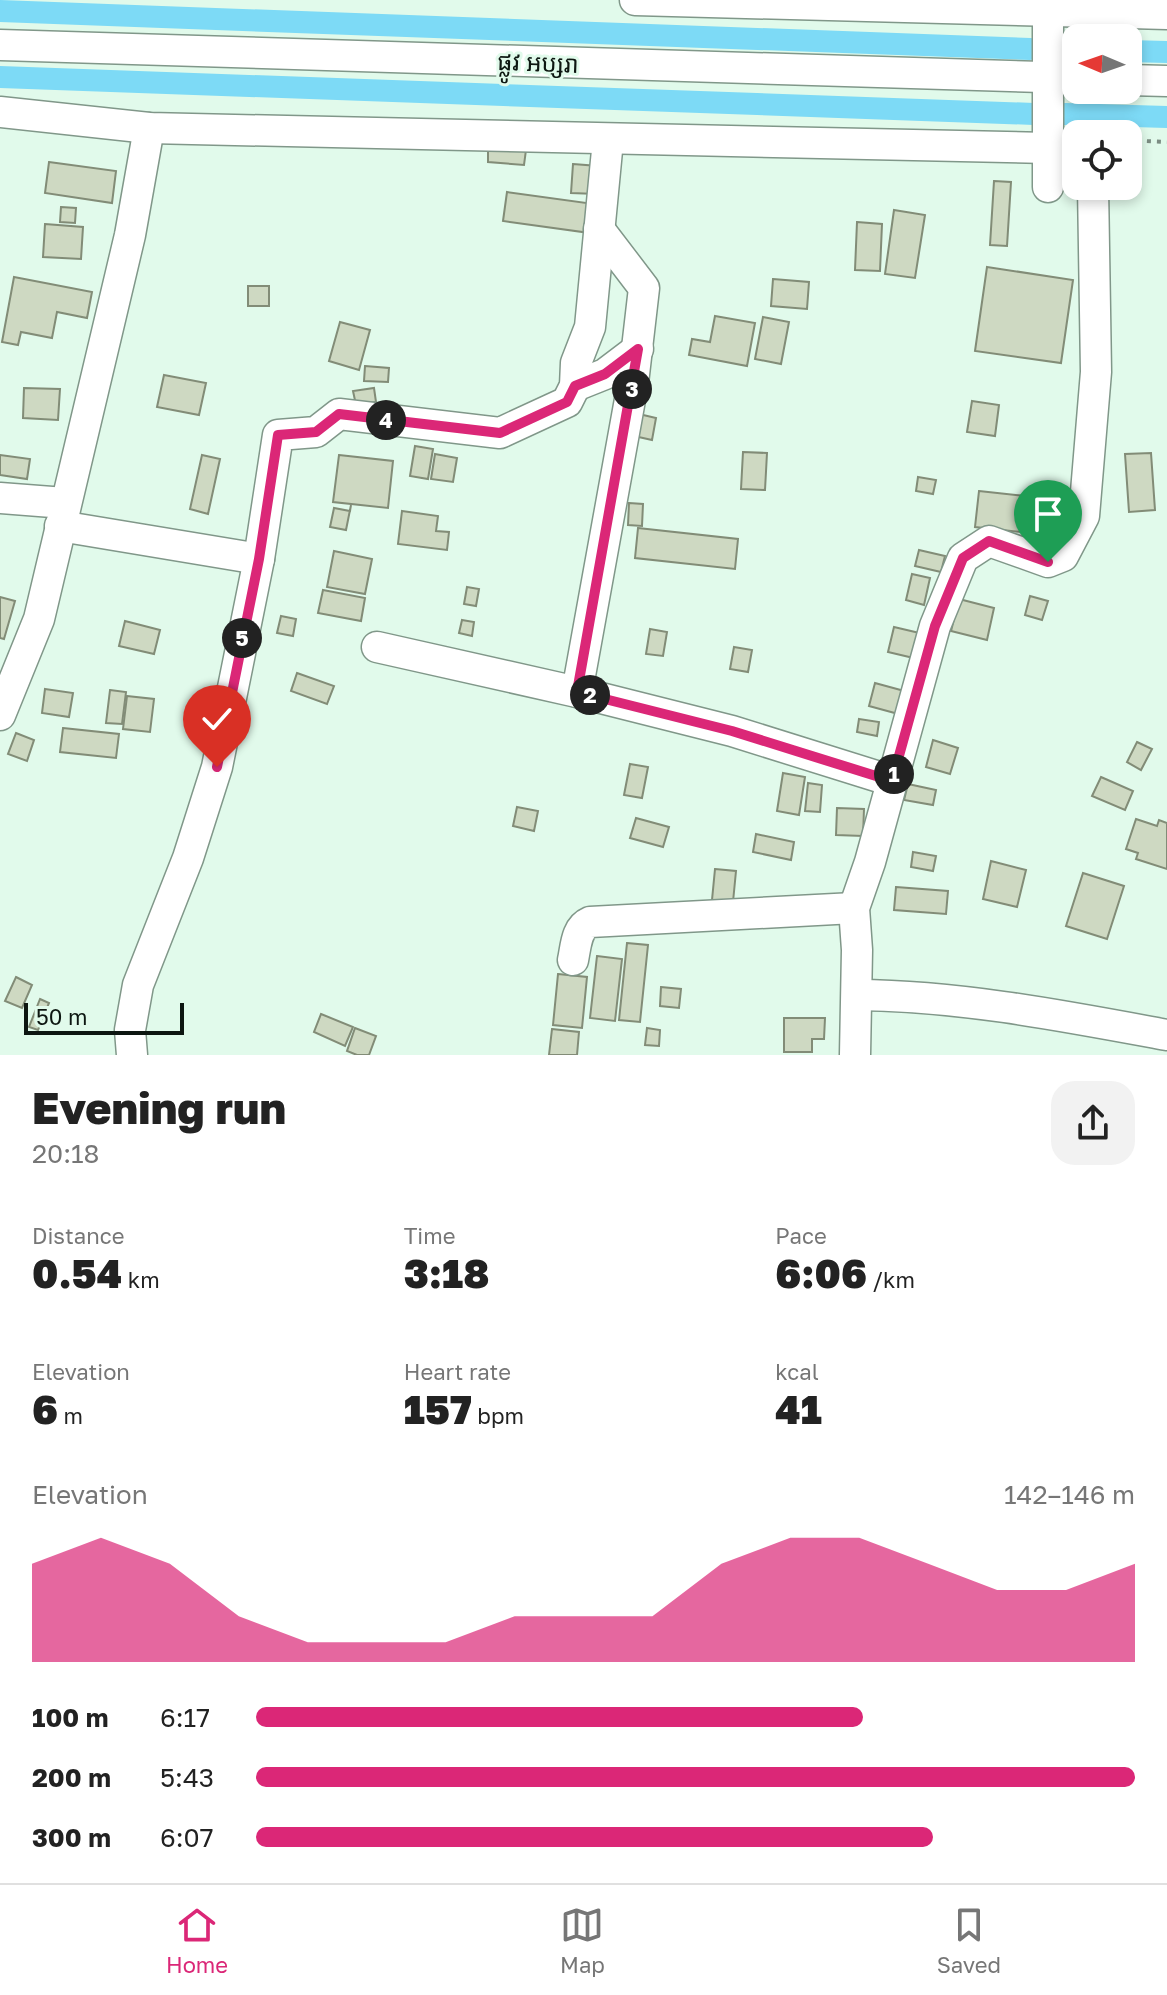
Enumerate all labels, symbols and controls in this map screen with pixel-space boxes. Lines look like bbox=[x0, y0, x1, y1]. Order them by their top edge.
north arrow bbox=[1062, 24, 1142, 104]
map controls bbox=[1062, 24, 1142, 200]
street label: ផ្លូវ អប្សរា bbox=[496, 46, 579, 87]
button: locate bbox=[1062, 120, 1142, 200]
pin: 3 bbox=[612, 369, 652, 409]
text: 3 bbox=[625, 375, 639, 402]
pin: 4 bbox=[366, 400, 406, 440]
text: 4 bbox=[379, 406, 393, 433]
pin bbox=[1014, 480, 1082, 562]
icon: arrive bbox=[1026, 492, 1070, 536]
pin: 5 bbox=[222, 618, 262, 658]
text: 5 bbox=[235, 624, 249, 651]
pin: 2 bbox=[570, 675, 610, 715]
text: 2 bbox=[583, 681, 597, 708]
pin bbox=[183, 685, 251, 767]
icon: check bbox=[195, 697, 239, 741]
pin: 1 bbox=[874, 754, 914, 794]
text: 1 bbox=[888, 760, 900, 787]
scale bar bbox=[24, 999, 184, 1035]
text: 50 m bbox=[36, 1003, 87, 1030]
text: Evening run bbox=[32, 1081, 286, 1134]
button: share bbox=[1051, 1081, 1135, 1165]
text: 20:18 bbox=[32, 1138, 99, 1169]
text: Distance bbox=[32, 1222, 124, 1249]
text: Time bbox=[404, 1222, 455, 1249]
text: Pace bbox=[775, 1222, 827, 1249]
text: 0.54 bbox=[32, 1249, 122, 1297]
text: 3:18 bbox=[404, 1249, 489, 1297]
text: 6:06 bbox=[775, 1249, 867, 1297]
text: km bbox=[122, 1266, 160, 1293]
text: /km bbox=[867, 1266, 915, 1293]
text: Elevation bbox=[32, 1358, 130, 1385]
text: Heart rate bbox=[404, 1358, 511, 1385]
text: kcal bbox=[775, 1358, 819, 1385]
text: 6 bbox=[32, 1385, 58, 1433]
text: 157 bbox=[404, 1385, 472, 1433]
text: 41 bbox=[775, 1385, 822, 1433]
text: m bbox=[58, 1402, 83, 1429]
text: bpm bbox=[472, 1402, 524, 1429]
text: Elevation bbox=[32, 1479, 148, 1510]
text: 142–146 m bbox=[1004, 1479, 1135, 1510]
text: 100 m bbox=[32, 1702, 108, 1733]
text: 6:17 bbox=[160, 1702, 210, 1733]
text: 200 m bbox=[32, 1762, 111, 1793]
text: 5:43 bbox=[160, 1762, 214, 1793]
text: 300 m bbox=[32, 1822, 111, 1853]
text: 6:07 bbox=[160, 1822, 213, 1853]
tab: Home bbox=[166, 1903, 228, 1978]
tab: Map bbox=[560, 1903, 605, 1978]
tab: Saved bbox=[937, 1903, 1001, 1978]

